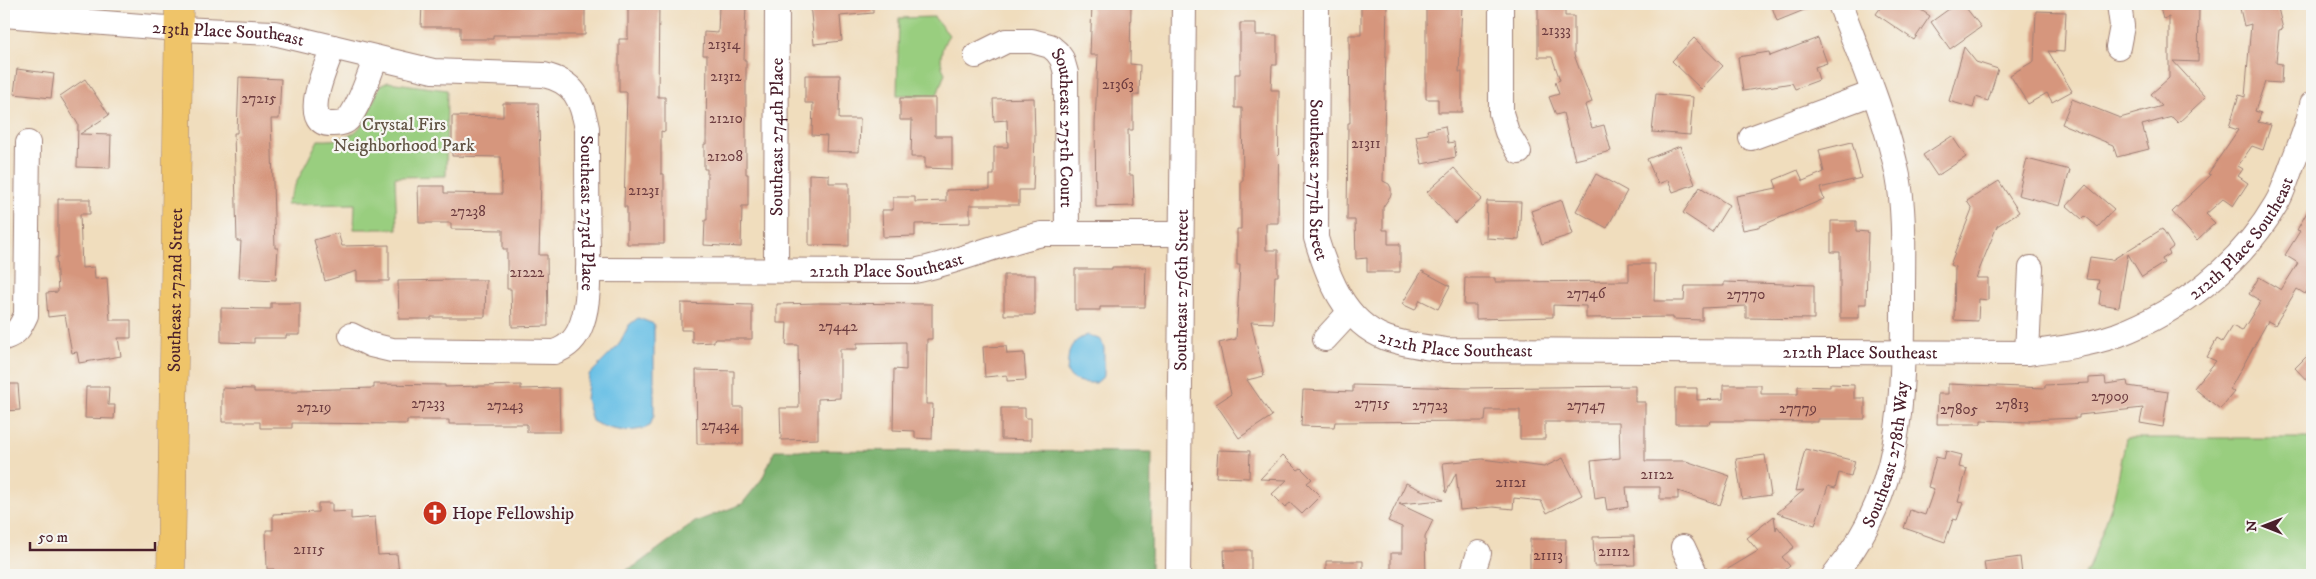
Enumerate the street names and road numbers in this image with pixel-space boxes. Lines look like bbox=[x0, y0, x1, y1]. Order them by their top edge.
street label: 213th Place Southeast bbox=[151, 17, 306, 52]
street label: Southeast 275th Court bbox=[1046, 44, 1077, 208]
street label: Southeast 274th Place bbox=[766, 58, 789, 216]
street label: Southeast 277th Street bbox=[1304, 99, 1333, 264]
street label: Southeast 273rd Place bbox=[575, 135, 598, 291]
street label: 212th Place Southeast bbox=[2185, 174, 2299, 305]
street label: Southeast 272nd Street bbox=[164, 207, 188, 372]
street label: Southeast 276th Street bbox=[1170, 209, 1194, 371]
street label: 212th Place Southeast bbox=[810, 248, 967, 283]
street label: 212th Place Southeast bbox=[1375, 326, 1533, 362]
street label: 212th Place Southeast bbox=[1783, 342, 1938, 365]
street label: Southeast 278th Way bbox=[1858, 380, 1914, 532]

